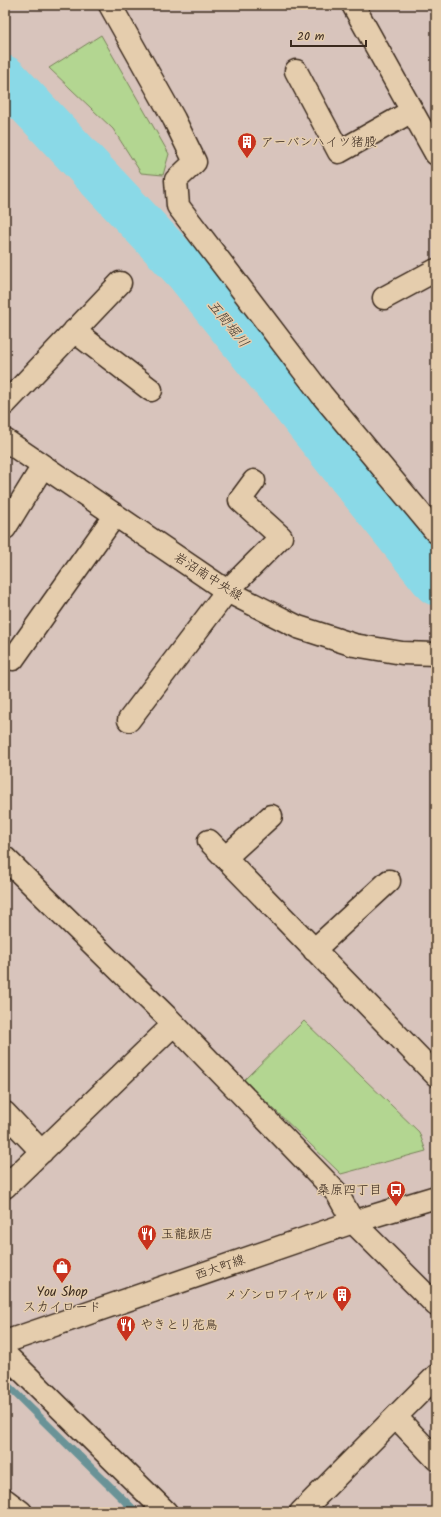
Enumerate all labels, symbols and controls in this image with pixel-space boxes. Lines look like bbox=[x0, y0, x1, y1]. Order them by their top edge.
scale bar bbox=[291, 22, 366, 48]
text: 20 m bbox=[297, 27, 325, 46]
building icon: アーバンハイツ猪股 bbox=[236, 131, 258, 159]
place label: アーバンハイツ猪股 bbox=[261, 132, 377, 153]
water label: 五間堀川 bbox=[202, 295, 254, 353]
street label: 岩沼南中央線 bbox=[169, 547, 247, 607]
bus stop icon: 桑原四丁目 bbox=[385, 1179, 407, 1207]
place label: 桑原四丁目 bbox=[317, 1180, 382, 1201]
restaurant icon: 玉龍飯店 bbox=[136, 1223, 158, 1251]
place label: 玉龍飯店 bbox=[161, 1224, 213, 1245]
street label: 西大町線 bbox=[192, 1249, 249, 1286]
shop icon: You Shop スカイロード bbox=[51, 1256, 73, 1284]
place label: You Shop スカイロード bbox=[23, 1282, 101, 1318]
building icon: メゾンロワイヤル bbox=[331, 1284, 353, 1312]
place label: メゾンロワイヤル bbox=[224, 1285, 328, 1306]
restaurant icon: やきとり花鳥 bbox=[115, 1314, 137, 1342]
place label: やきとり花鳥 bbox=[140, 1315, 218, 1336]

